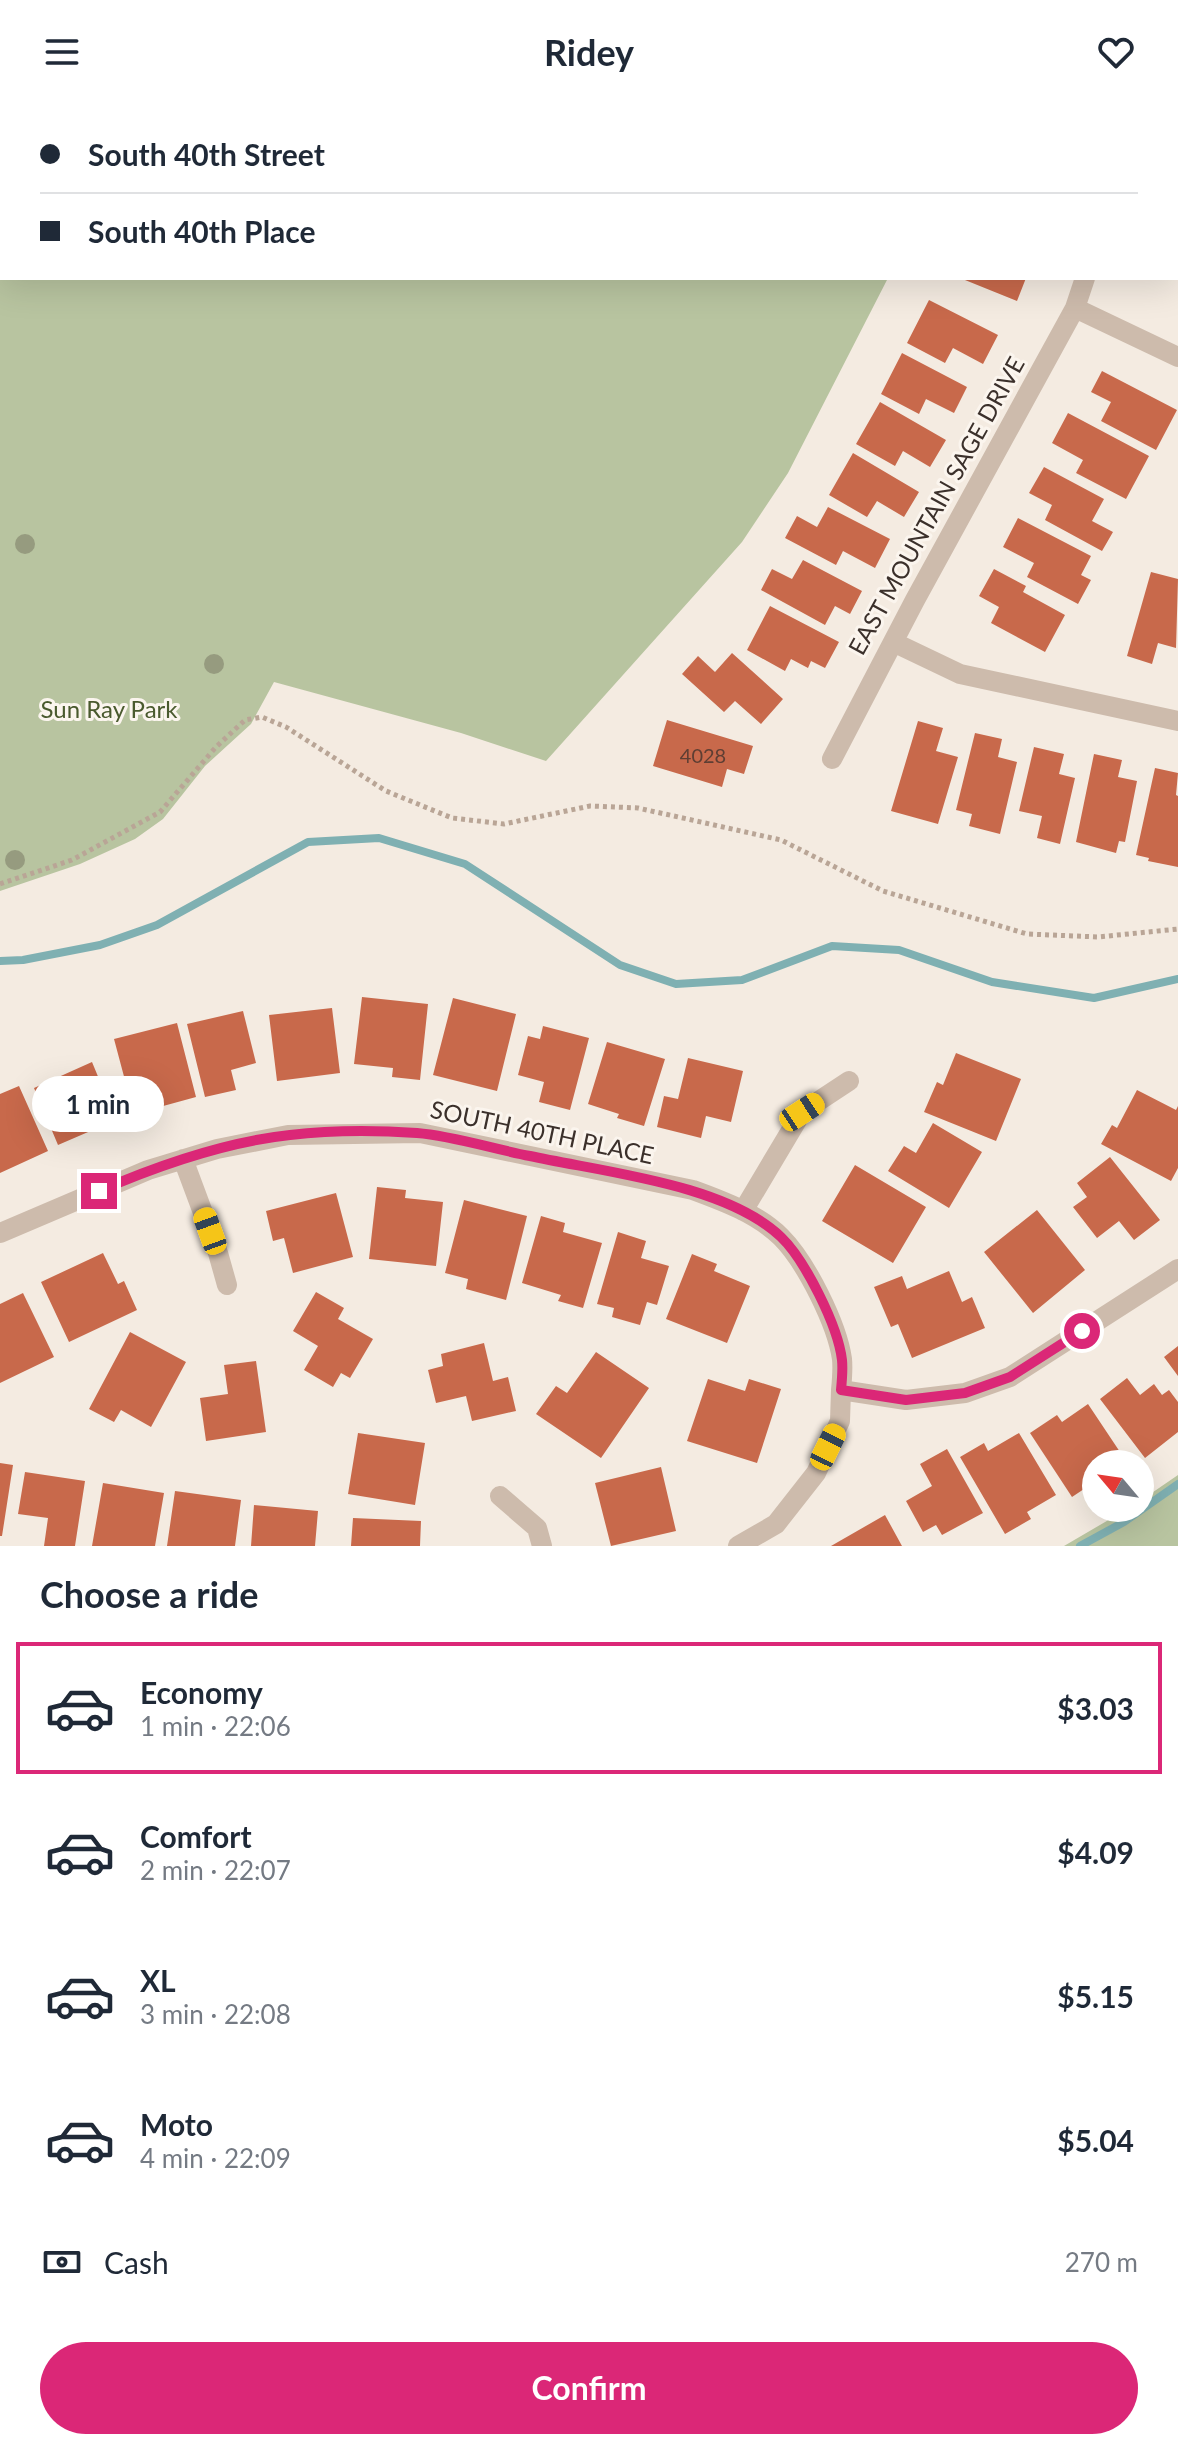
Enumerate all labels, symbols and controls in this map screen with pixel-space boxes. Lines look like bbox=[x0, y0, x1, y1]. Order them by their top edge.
icon: menu bbox=[40, 30, 84, 74]
text: Ridey bbox=[544, 30, 634, 74]
icon: heart bbox=[1094, 30, 1138, 74]
text: South 40th Street bbox=[88, 136, 325, 172]
text: South 40th Place bbox=[88, 213, 316, 249]
street label: EAST MOUNTAIN SAGE DRIVE bbox=[841, 351, 1030, 659]
park label: Sun Ray Park bbox=[40, 694, 178, 723]
house number: 4028 bbox=[680, 743, 726, 767]
callout: 1 min bbox=[33, 1075, 165, 1131]
text: 1 min bbox=[66, 1088, 130, 1120]
car bbox=[775, 1089, 829, 1135]
street label: SOUTH 40TH PLACE bbox=[428, 1094, 657, 1169]
route end bbox=[81, 1173, 117, 1209]
car bbox=[191, 1204, 229, 1258]
route start bbox=[1064, 1313, 1100, 1349]
car bbox=[807, 1420, 849, 1474]
north arrow bbox=[1082, 1450, 1154, 1522]
map controls bbox=[1082, 1450, 1154, 1522]
text: Choose a ride bbox=[40, 1572, 259, 1616]
icon: car bbox=[44, 1672, 116, 1744]
text: Economy bbox=[140, 1674, 263, 1710]
text: $3.03 bbox=[1057, 1690, 1134, 1726]
text: 1 min · 22:06 bbox=[140, 1710, 291, 1742]
icon: car bbox=[44, 1816, 116, 1888]
text: Comfort bbox=[140, 1818, 252, 1854]
text: $4.09 bbox=[1057, 1834, 1134, 1870]
text: 2 min · 22:07 bbox=[140, 1854, 291, 1886]
icon: car bbox=[44, 1960, 116, 2032]
text: XL bbox=[140, 1962, 176, 1998]
text: $5.15 bbox=[1057, 1978, 1134, 2014]
text: 3 min · 22:08 bbox=[140, 1998, 291, 2030]
icon: car bbox=[44, 2104, 116, 2176]
text: Moto bbox=[140, 2106, 213, 2142]
text: $5.04 bbox=[1057, 2122, 1134, 2158]
text: 4 min · 22:09 bbox=[140, 2142, 291, 2174]
icon: cash bbox=[40, 2240, 84, 2284]
text: Cash bbox=[104, 2244, 169, 2280]
text: 270 m bbox=[1065, 2246, 1138, 2278]
button: Confirm bbox=[40, 2342, 1138, 2434]

